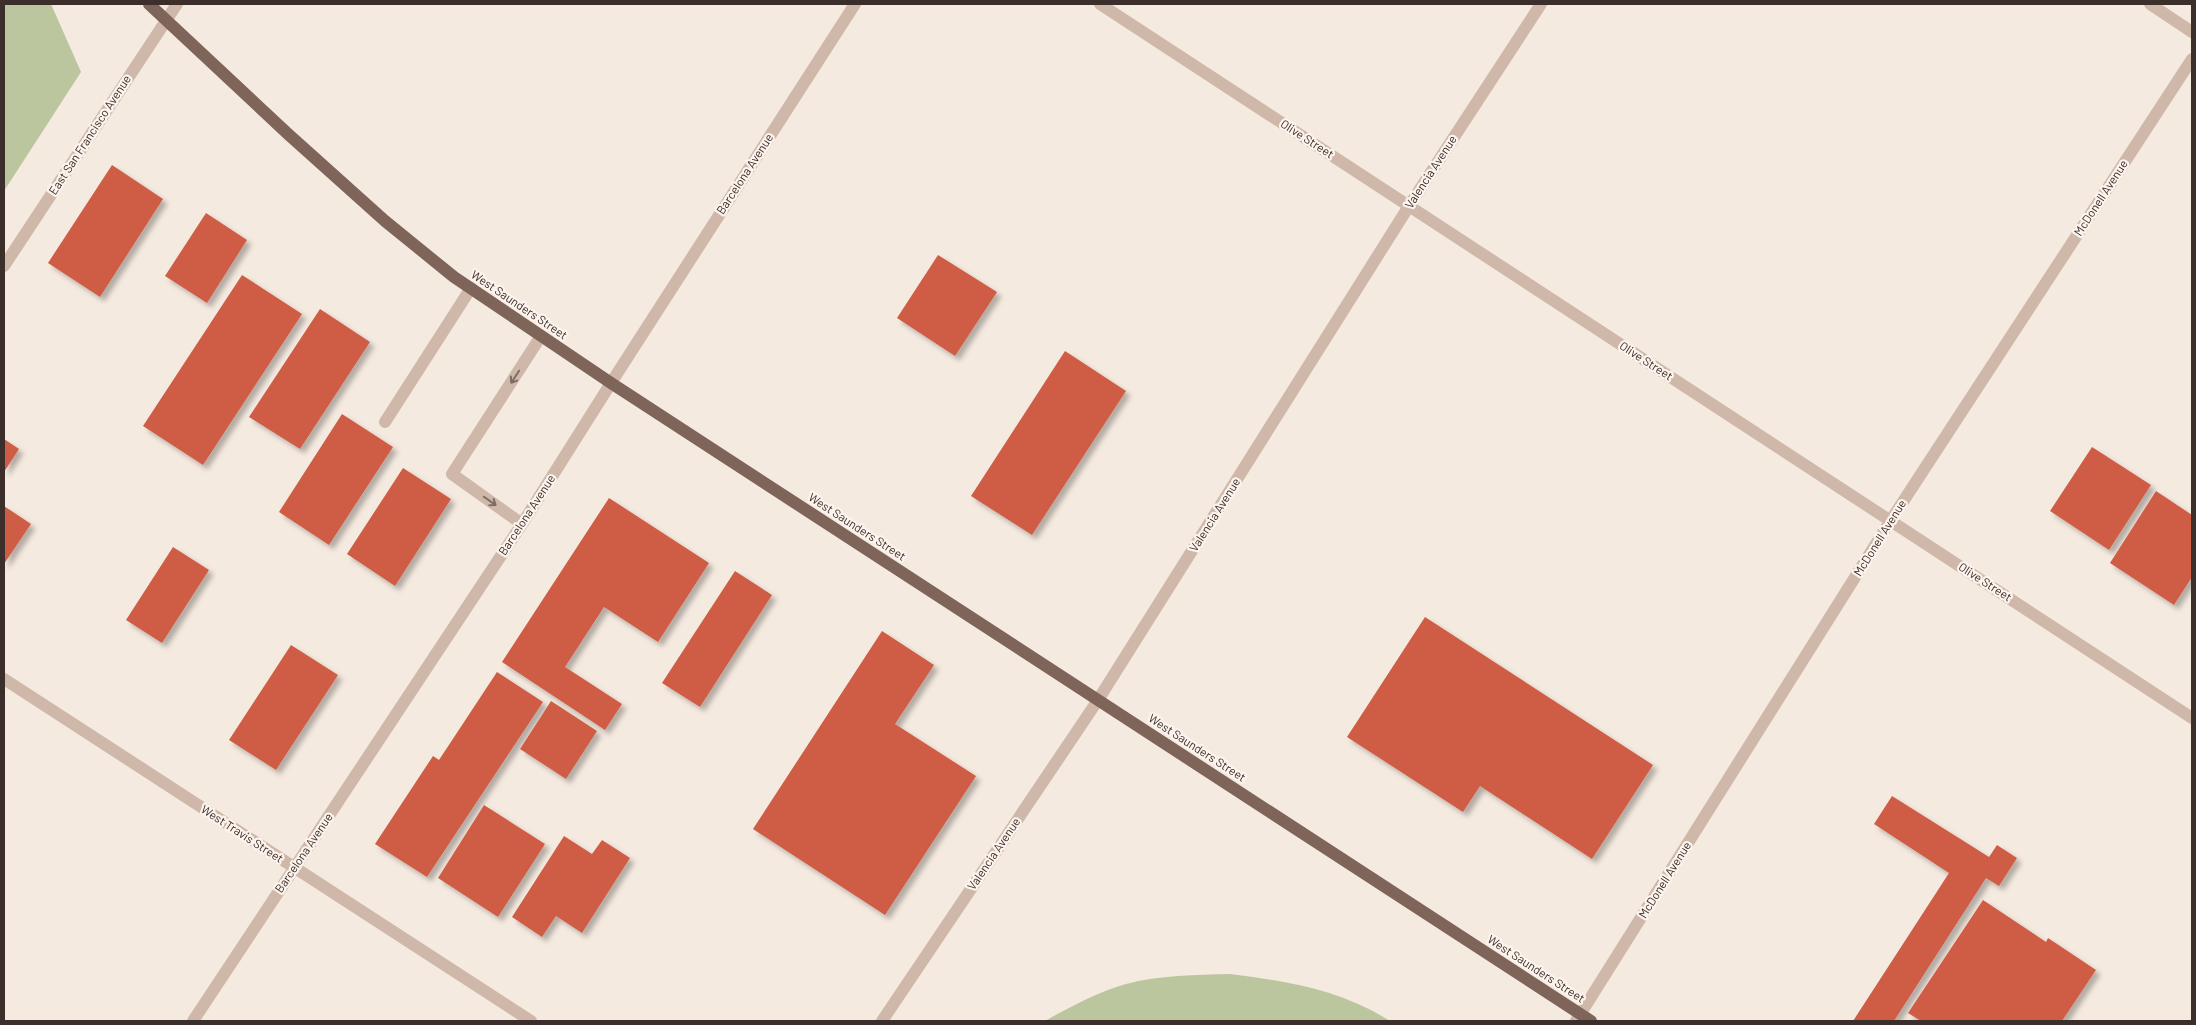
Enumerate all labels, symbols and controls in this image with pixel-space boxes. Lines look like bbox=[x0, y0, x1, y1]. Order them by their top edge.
street label: East San Francisco Avenue bbox=[45, 72, 133, 197]
street label: Olive Street bbox=[1278, 116, 1337, 160]
street label: Barcelona Avenue bbox=[713, 131, 775, 216]
street label: Valencia Avenue bbox=[1401, 132, 1459, 211]
street label: McDonell Avenue bbox=[2070, 157, 2130, 238]
street label: West Saunders Street bbox=[469, 267, 570, 342]
street label: Olive Street bbox=[1617, 338, 1676, 382]
one-way arrow bbox=[509, 369, 519, 383]
street label: Barcelona Avenue bbox=[495, 472, 557, 557]
street label: Valencia Avenue bbox=[1186, 475, 1242, 554]
street label: West Saunders Street bbox=[806, 490, 909, 563]
one-way arrow bbox=[483, 496, 497, 506]
street label: McDonell Avenue bbox=[1850, 497, 1908, 578]
street label: Olive Street bbox=[1956, 559, 2015, 603]
street label: West Saunders Street bbox=[1146, 711, 1249, 784]
street label: West Travis Street bbox=[199, 801, 286, 865]
street label: Barcelona Avenue bbox=[271, 810, 335, 895]
street label: Valencia Avenue bbox=[964, 815, 1022, 892]
street label: McDonell Avenue bbox=[1635, 839, 1693, 920]
street label: West Saunders Street bbox=[1485, 932, 1588, 1005]

